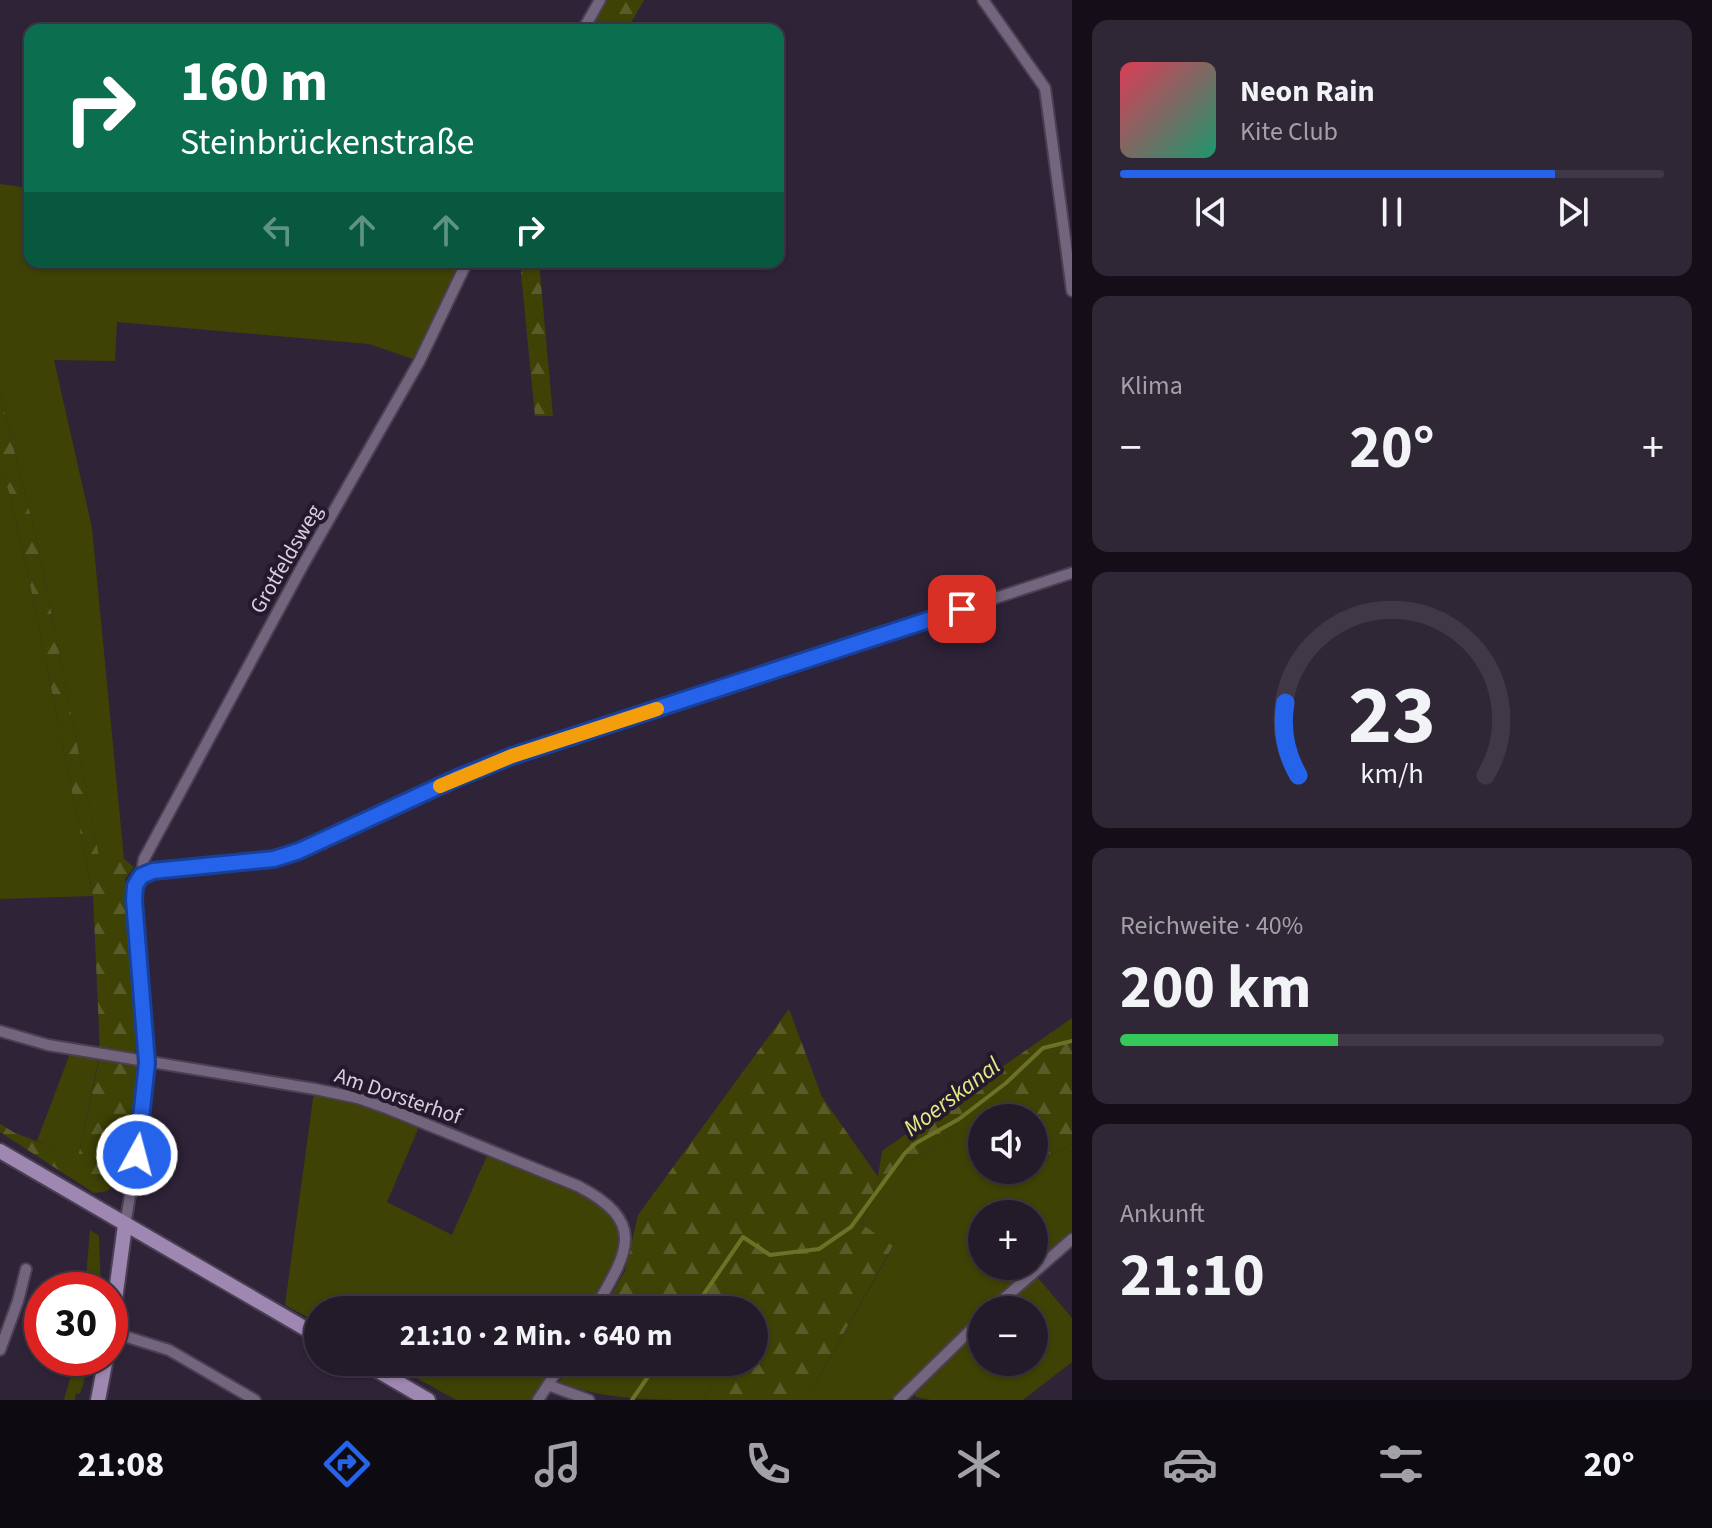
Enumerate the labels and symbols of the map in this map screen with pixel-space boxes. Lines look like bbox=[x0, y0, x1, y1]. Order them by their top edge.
street label: Grotfeldsweg bbox=[242, 498, 330, 620]
pin bbox=[928, 575, 996, 643]
water label: Moerskanal bbox=[896, 1049, 1008, 1145]
street label: Am Dorsterhof bbox=[330, 1059, 467, 1133]
position arrow bbox=[95, 1113, 179, 1197]
speed limit sign: 30 bbox=[24, 1272, 128, 1376]

